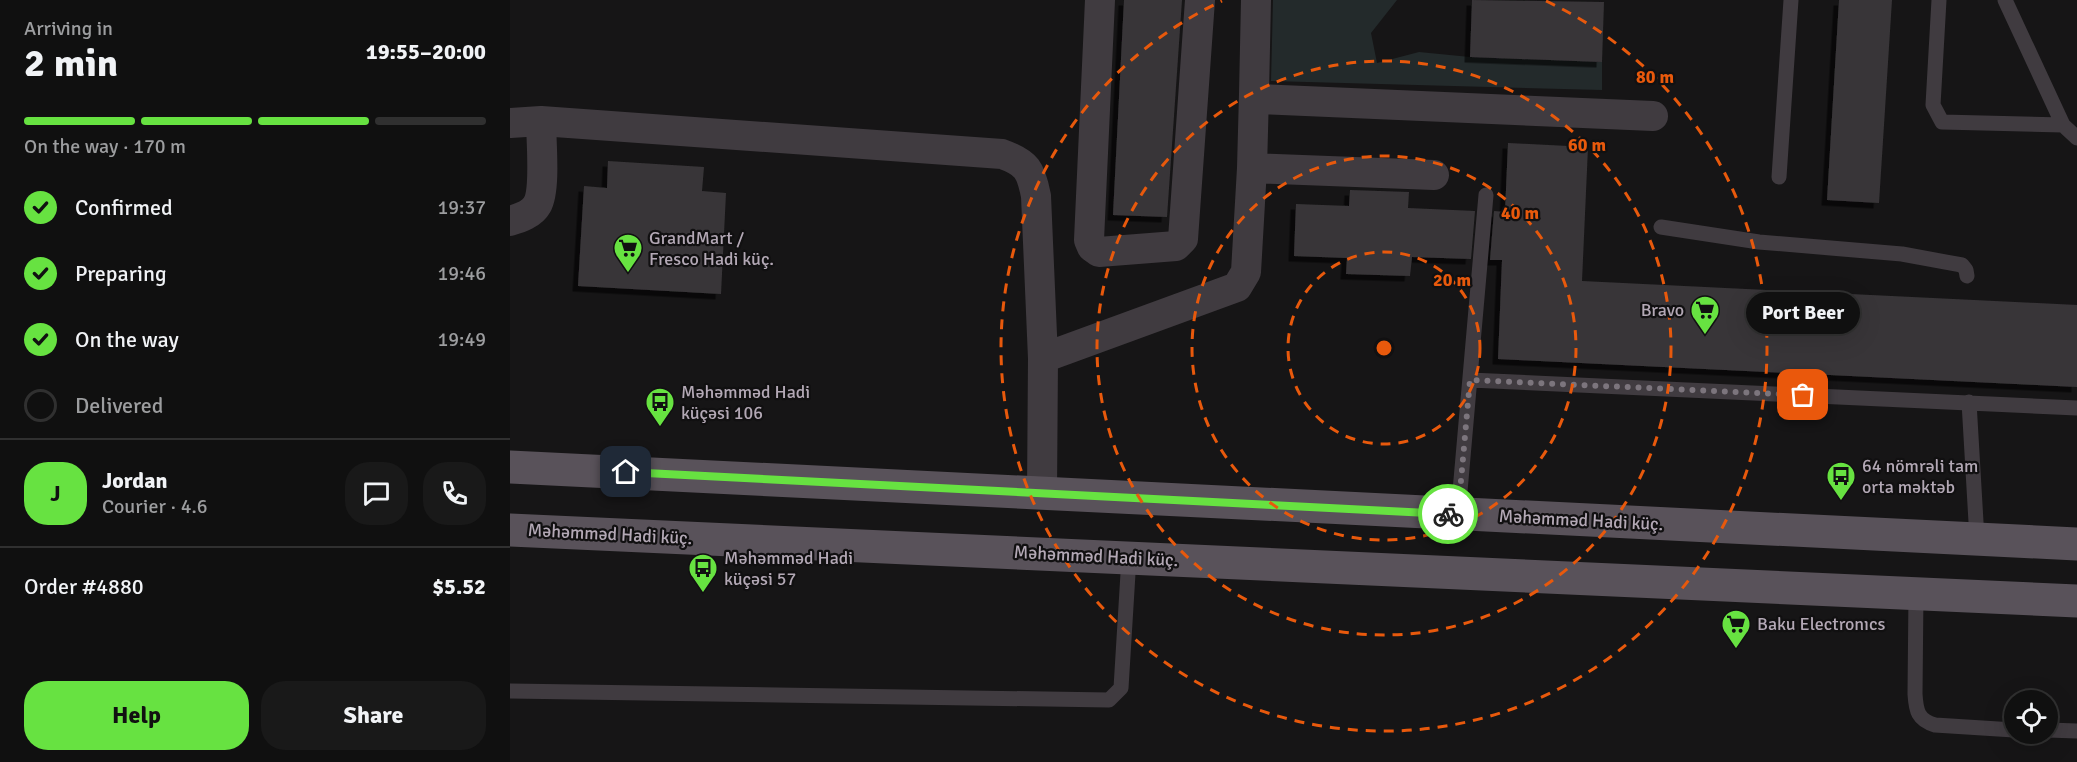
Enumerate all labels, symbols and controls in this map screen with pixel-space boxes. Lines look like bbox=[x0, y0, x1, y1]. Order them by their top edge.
text: Arriving in bbox=[24, 16, 113, 41]
text: 19:55–20:00 bbox=[366, 38, 486, 65]
text: 2 min bbox=[24, 39, 118, 87]
text: 80 m bbox=[1636, 66, 1674, 88]
text: On the way · 170 m bbox=[24, 134, 186, 159]
text: 60 m bbox=[1568, 134, 1606, 156]
icon: check bbox=[24, 191, 57, 224]
text: Confirmed bbox=[75, 194, 173, 221]
text: 19:37 bbox=[437, 195, 486, 220]
text: 40 m bbox=[1501, 202, 1539, 224]
place label: GrandMart / Fresco Hadi küç. bbox=[649, 227, 774, 270]
supermarket icon: GrandMart / Fresco Hadi küç. bbox=[612, 232, 644, 274]
icon: check bbox=[24, 257, 57, 290]
text: Preparing bbox=[75, 260, 167, 287]
text: 19:46 bbox=[437, 261, 486, 286]
text: 20 m bbox=[1433, 269, 1471, 291]
callout: Port Beer bbox=[1746, 293, 1860, 335]
supermarket icon: Bravo bbox=[1689, 294, 1721, 336]
place label: Bravo bbox=[1641, 299, 1684, 321]
text: Port Beer bbox=[1762, 300, 1844, 325]
icon: check bbox=[24, 323, 57, 356]
text: On the way bbox=[75, 326, 179, 353]
text: 19:49 bbox=[437, 327, 486, 352]
centre of rings bbox=[1374, 338, 1394, 358]
pin bbox=[1777, 369, 1828, 420]
icon: bag bbox=[1786, 378, 1819, 411]
place label: Məhəmməd Hadi küçəsi 106 bbox=[681, 381, 810, 424]
bus stop icon: Məhəmməd Hadi küçəsi 106 bbox=[644, 386, 676, 428]
text: Delivered bbox=[75, 392, 163, 419]
pin bbox=[600, 446, 651, 497]
icon: home bbox=[609, 455, 642, 488]
place label: 64 nömrəli tam orta məktəb bbox=[1862, 455, 1978, 498]
bus stop icon: 64 nömrəli tam orta məktəb bbox=[1825, 460, 1857, 502]
button: chat bbox=[345, 462, 408, 525]
button: phone bbox=[423, 462, 486, 525]
text: Jordan bbox=[102, 467, 168, 494]
text: J bbox=[50, 480, 61, 507]
courier bbox=[1418, 484, 1478, 544]
text: Courier · 4.6 bbox=[102, 494, 208, 519]
icon: bike bbox=[1432, 498, 1465, 531]
street label: Məhəmməd Hadi küç. bbox=[1498, 505, 1664, 535]
street label: Məhəmməd Hadi küç. bbox=[527, 519, 693, 549]
street label: Məhəmməd Hadi küç. bbox=[1013, 541, 1179, 571]
place label: Məhəmməd Hadi küçəsi 57 bbox=[724, 547, 853, 590]
bus stop icon: Məhəmməd Hadi küçəsi 57 bbox=[687, 552, 719, 594]
text: Order #4880 bbox=[24, 573, 144, 600]
text: $5.52 bbox=[432, 573, 486, 600]
supermarket icon: Baku Electronıcs bbox=[1720, 608, 1752, 650]
place label: Baku Electronıcs bbox=[1757, 613, 1885, 635]
button: Help bbox=[24, 681, 249, 750]
button: Share bbox=[261, 681, 486, 750]
map controls bbox=[2004, 690, 2058, 744]
button: locate bbox=[2004, 690, 2058, 744]

